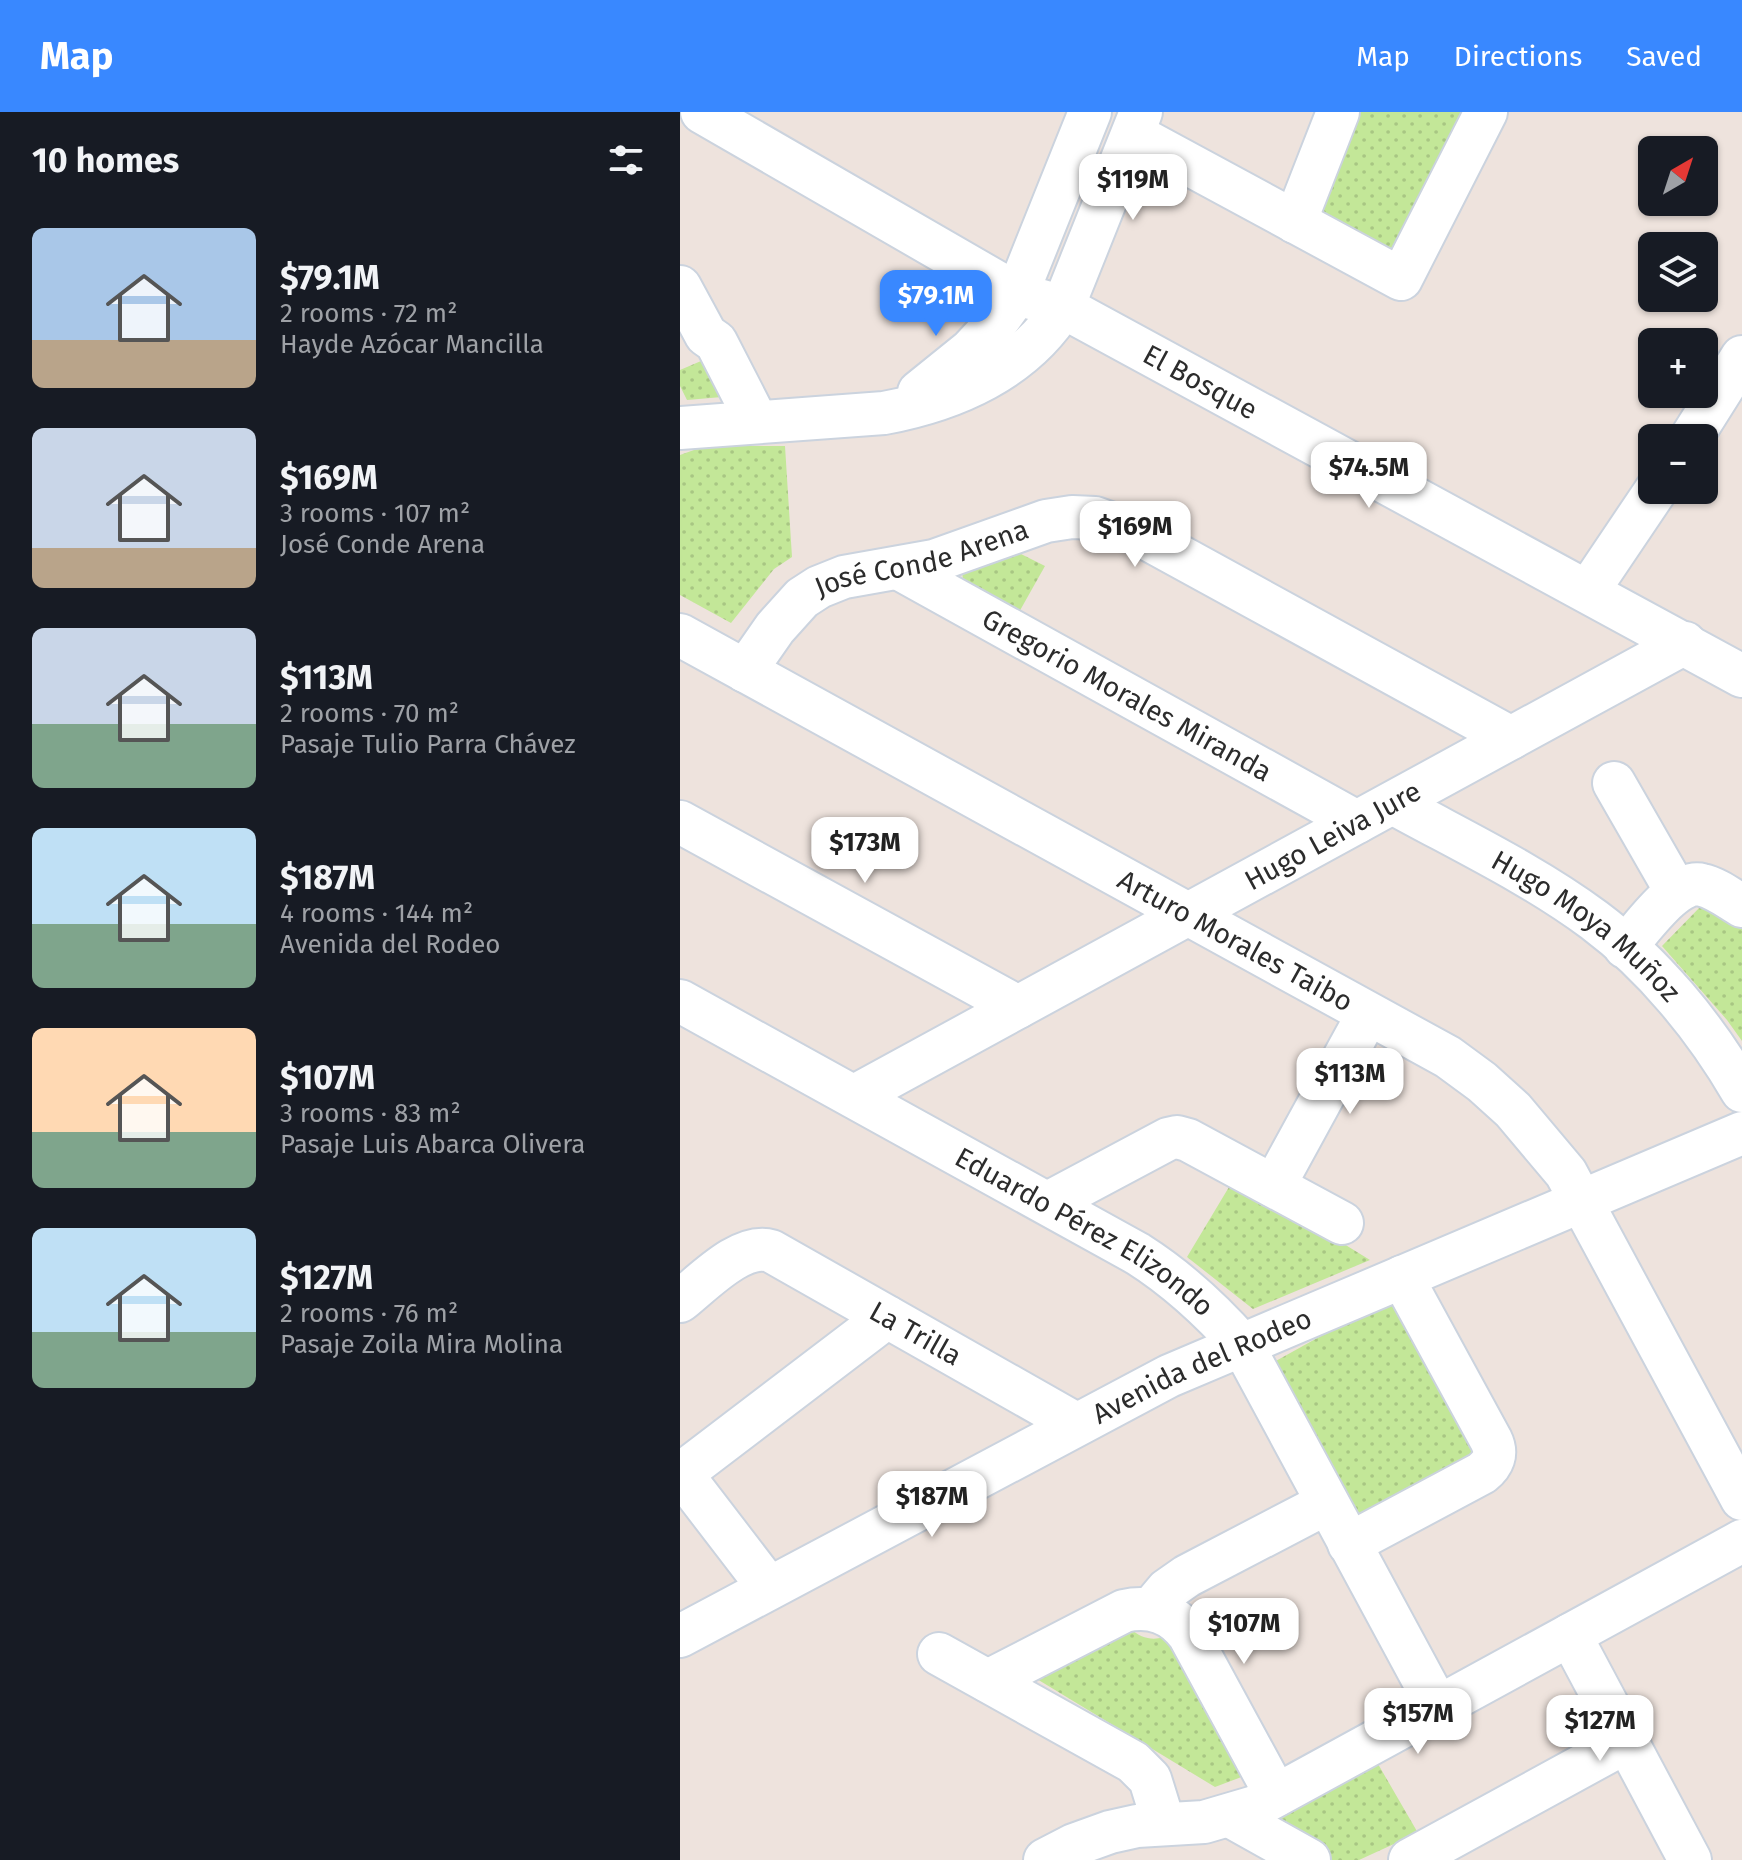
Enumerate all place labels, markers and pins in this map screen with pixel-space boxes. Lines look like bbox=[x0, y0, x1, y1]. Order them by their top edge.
pin: $119M bbox=[1077, 154, 1189, 222]
pin: $79.1M bbox=[871, 270, 1001, 338]
pin: $74.5M bbox=[1304, 442, 1434, 510]
pin: $169M bbox=[1079, 501, 1191, 569]
pin: $173M bbox=[809, 817, 921, 885]
pin: $113M bbox=[1294, 1048, 1406, 1116]
pin: $187M bbox=[876, 1471, 988, 1539]
pin: $107M bbox=[1188, 1598, 1300, 1666]
pin: $157M bbox=[1362, 1688, 1474, 1756]
pin: $127M bbox=[1544, 1695, 1656, 1763]

